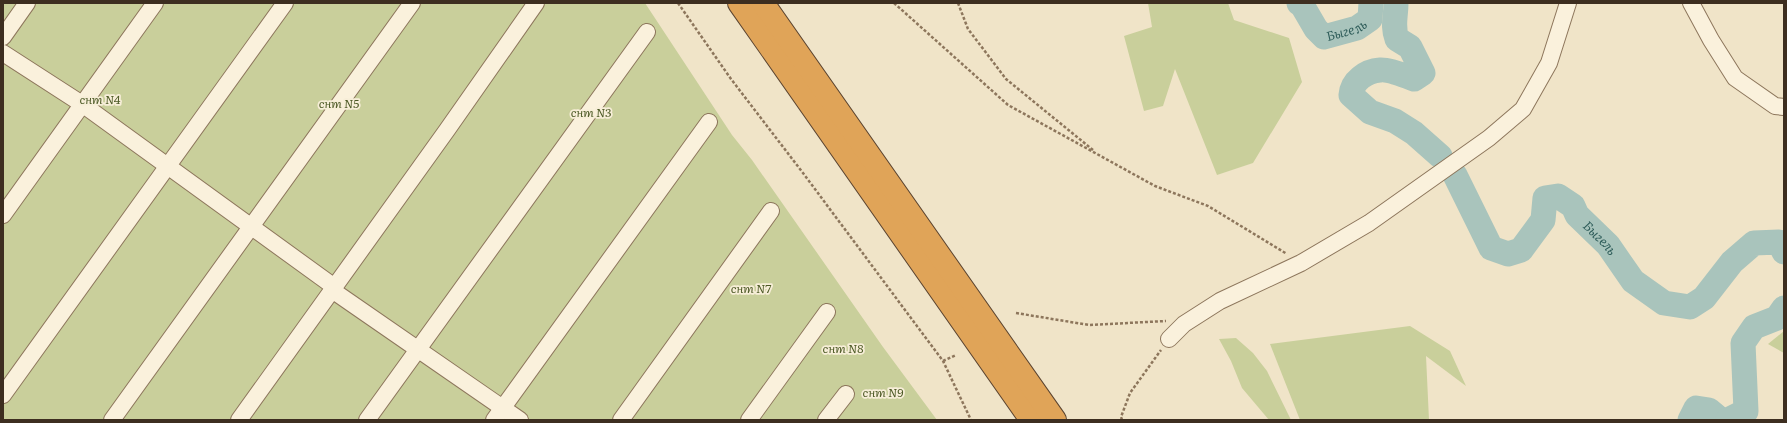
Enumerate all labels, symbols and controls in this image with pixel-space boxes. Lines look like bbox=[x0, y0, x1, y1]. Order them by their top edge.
water label: Быгель bbox=[1324, 14, 1370, 45]
park label: снт N4 bbox=[79, 90, 121, 108]
park label: снт N5 bbox=[319, 94, 359, 112]
park label: снт N3 bbox=[571, 103, 611, 121]
water label: Быгель bbox=[1579, 216, 1622, 259]
park label: снт N7 bbox=[731, 279, 772, 297]
park label: снт N8 bbox=[823, 339, 864, 357]
park label: снт N9 bbox=[863, 383, 904, 401]

